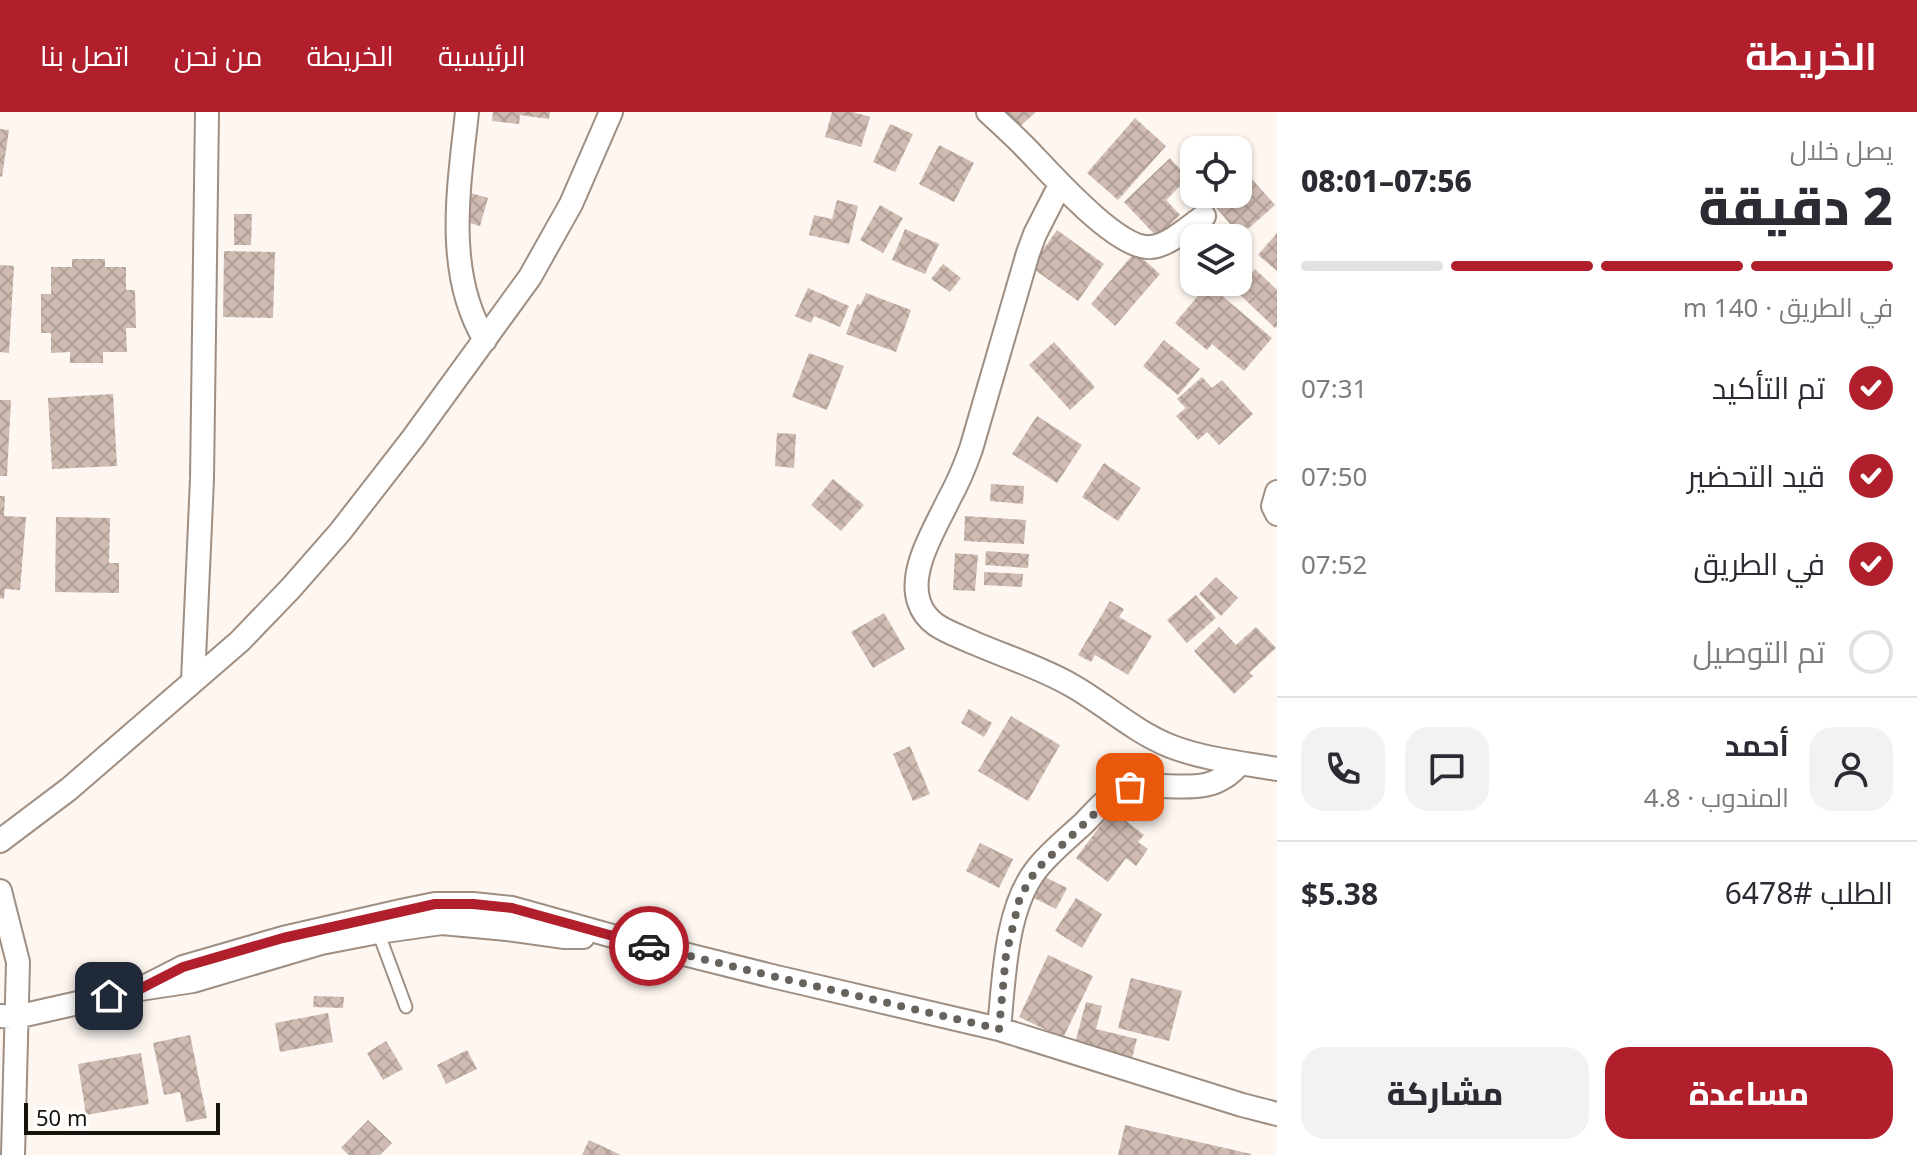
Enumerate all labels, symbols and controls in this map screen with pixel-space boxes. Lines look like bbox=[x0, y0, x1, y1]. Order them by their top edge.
text: الخريطة bbox=[1745, 29, 1877, 81]
text: اتصل بنا bbox=[40, 36, 130, 74]
text: من نحن bbox=[174, 36, 262, 74]
text: الخريطة bbox=[306, 36, 394, 74]
text: الرئيسية bbox=[438, 36, 526, 74]
text: يصل خلال bbox=[1790, 132, 1893, 168]
map controls bbox=[1180, 136, 1252, 296]
button: locate bbox=[1180, 136, 1252, 208]
text: 07:56–08:01 bbox=[1301, 160, 1472, 201]
text: 2 دقيقة bbox=[1698, 169, 1893, 240]
button: layers bbox=[1180, 224, 1252, 296]
text: في الطريق · 140 m bbox=[1683, 289, 1893, 325]
icon: check bbox=[1849, 366, 1893, 410]
text: تم التأكيد bbox=[1712, 367, 1825, 408]
text: 07:31 bbox=[1301, 370, 1367, 406]
icon: check bbox=[1849, 454, 1893, 498]
text: قيد التحضير bbox=[1687, 455, 1825, 496]
text: 07:50 bbox=[1301, 458, 1367, 494]
icon: check bbox=[1849, 542, 1893, 586]
text: في الطريق bbox=[1693, 543, 1825, 584]
text: 07:52 bbox=[1301, 546, 1367, 582]
text: تم التوصيل bbox=[1693, 631, 1825, 672]
text: أحمد bbox=[1725, 724, 1789, 765]
button: phone bbox=[1301, 727, 1385, 811]
button: chat bbox=[1405, 727, 1489, 811]
button: person bbox=[1809, 727, 1893, 811]
pin bbox=[1096, 753, 1164, 821]
icon: bag bbox=[1108, 765, 1152, 809]
text: المندوب · 4.8 bbox=[1644, 779, 1789, 815]
text: الطلب #6478 bbox=[1725, 872, 1893, 913]
text: $5.38 bbox=[1301, 873, 1378, 914]
courier bbox=[609, 906, 689, 986]
icon: car bbox=[627, 924, 671, 968]
pin bbox=[75, 962, 143, 1030]
icon: home bbox=[87, 974, 131, 1018]
button: مشاركة bbox=[1301, 1047, 1589, 1139]
button: مساعدة bbox=[1605, 1047, 1893, 1139]
scale bar bbox=[24, 1099, 220, 1135]
text: 50 m bbox=[36, 1102, 87, 1132]

